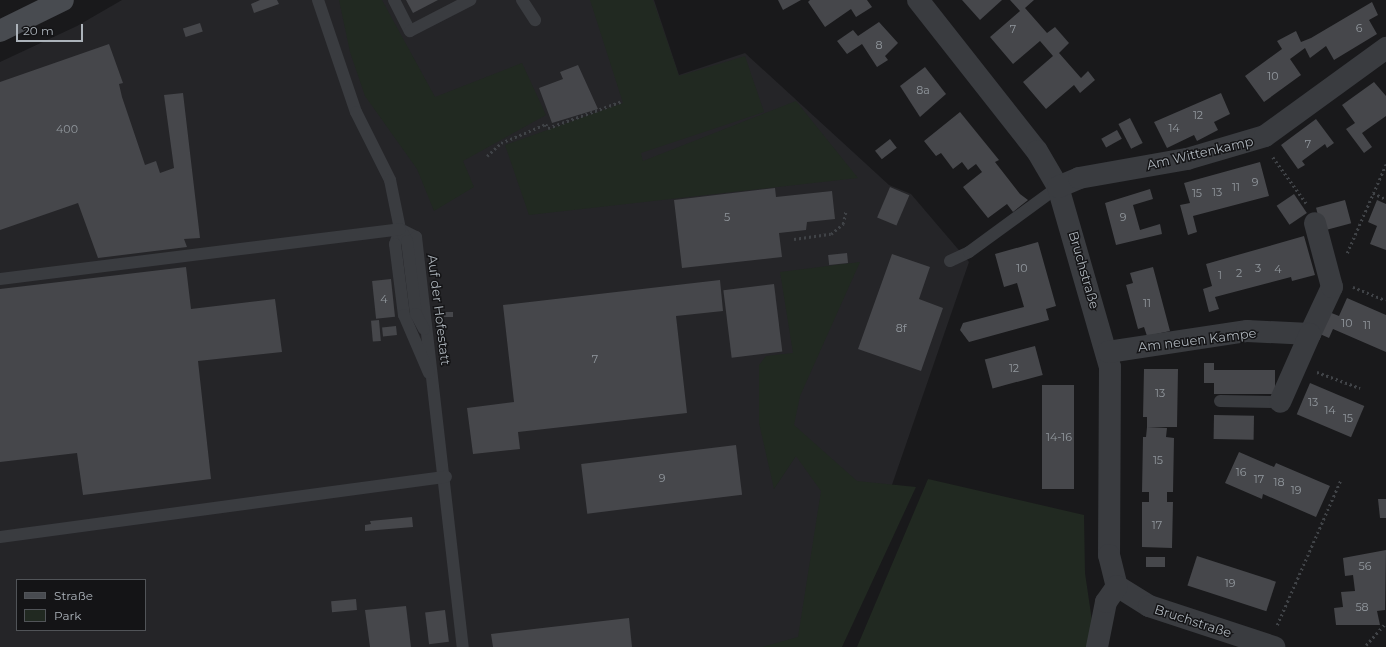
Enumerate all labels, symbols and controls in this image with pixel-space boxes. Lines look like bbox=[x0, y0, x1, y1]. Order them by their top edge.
scale bar bbox=[18, 16, 85, 42]
house number: 6 bbox=[1356, 21, 1362, 35]
house number: 7 bbox=[1010, 22, 1016, 36]
text: 20 m bbox=[23, 23, 54, 38]
house number: 8 bbox=[875, 38, 883, 52]
house number: 10 bbox=[1267, 69, 1279, 83]
house number: 8a bbox=[916, 83, 930, 97]
house number: 12 bbox=[1193, 108, 1203, 122]
house number: 14 bbox=[1168, 121, 1180, 135]
house number: 400 bbox=[56, 122, 78, 136]
street label: Am Wittenkamp bbox=[1145, 133, 1255, 173]
house number: 7 bbox=[1305, 137, 1311, 151]
house number: 9 bbox=[1252, 175, 1258, 189]
house number: 11 bbox=[1232, 180, 1240, 194]
house number: 13 bbox=[1212, 185, 1222, 199]
house number: 15 bbox=[1192, 186, 1202, 200]
house number: 5 bbox=[724, 210, 730, 224]
house number: 9 bbox=[1120, 210, 1126, 224]
street label: Bruchstraße bbox=[1065, 229, 1103, 311]
street label: Auf der Hofestatt bbox=[424, 254, 454, 366]
house number: 10 bbox=[1016, 261, 1028, 275]
house number: 3 bbox=[1255, 261, 1261, 275]
house number: 4 bbox=[1274, 262, 1282, 276]
house number: 2 bbox=[1236, 266, 1242, 280]
house number: 1 bbox=[1218, 268, 1222, 282]
house number: 4 bbox=[380, 292, 388, 306]
house number: 11 bbox=[1143, 296, 1151, 310]
house number: 10 bbox=[1341, 316, 1353, 330]
house number: 11 bbox=[1363, 318, 1371, 332]
house number: 8f bbox=[896, 321, 906, 335]
street label: Am neuen Kampe bbox=[1137, 325, 1257, 355]
house number: 7 bbox=[592, 352, 598, 366]
house number: 12 bbox=[1009, 361, 1019, 375]
house number: 13 bbox=[1155, 386, 1165, 400]
house number: 13 bbox=[1308, 395, 1318, 409]
house number: 14 bbox=[1324, 403, 1336, 417]
house number: 15 bbox=[1343, 411, 1353, 425]
house number: 14-16 bbox=[1046, 430, 1072, 444]
house number: 15 bbox=[1153, 453, 1163, 467]
house number: 16 bbox=[1236, 465, 1246, 479]
house number: 9 bbox=[659, 471, 665, 485]
house number: 17 bbox=[1254, 472, 1264, 486]
house number: 18 bbox=[1274, 475, 1284, 489]
house number: 19 bbox=[1291, 483, 1301, 497]
house number: 17 bbox=[1152, 518, 1162, 532]
house number: 56 bbox=[1359, 559, 1371, 573]
house number: 19 bbox=[1225, 576, 1235, 590]
legend bbox=[16, 579, 146, 631]
text: Straße bbox=[54, 588, 93, 603]
house number: 58 bbox=[1355, 600, 1369, 614]
street label: Bruchstraße bbox=[1152, 601, 1234, 641]
text: Park bbox=[54, 608, 81, 623]

